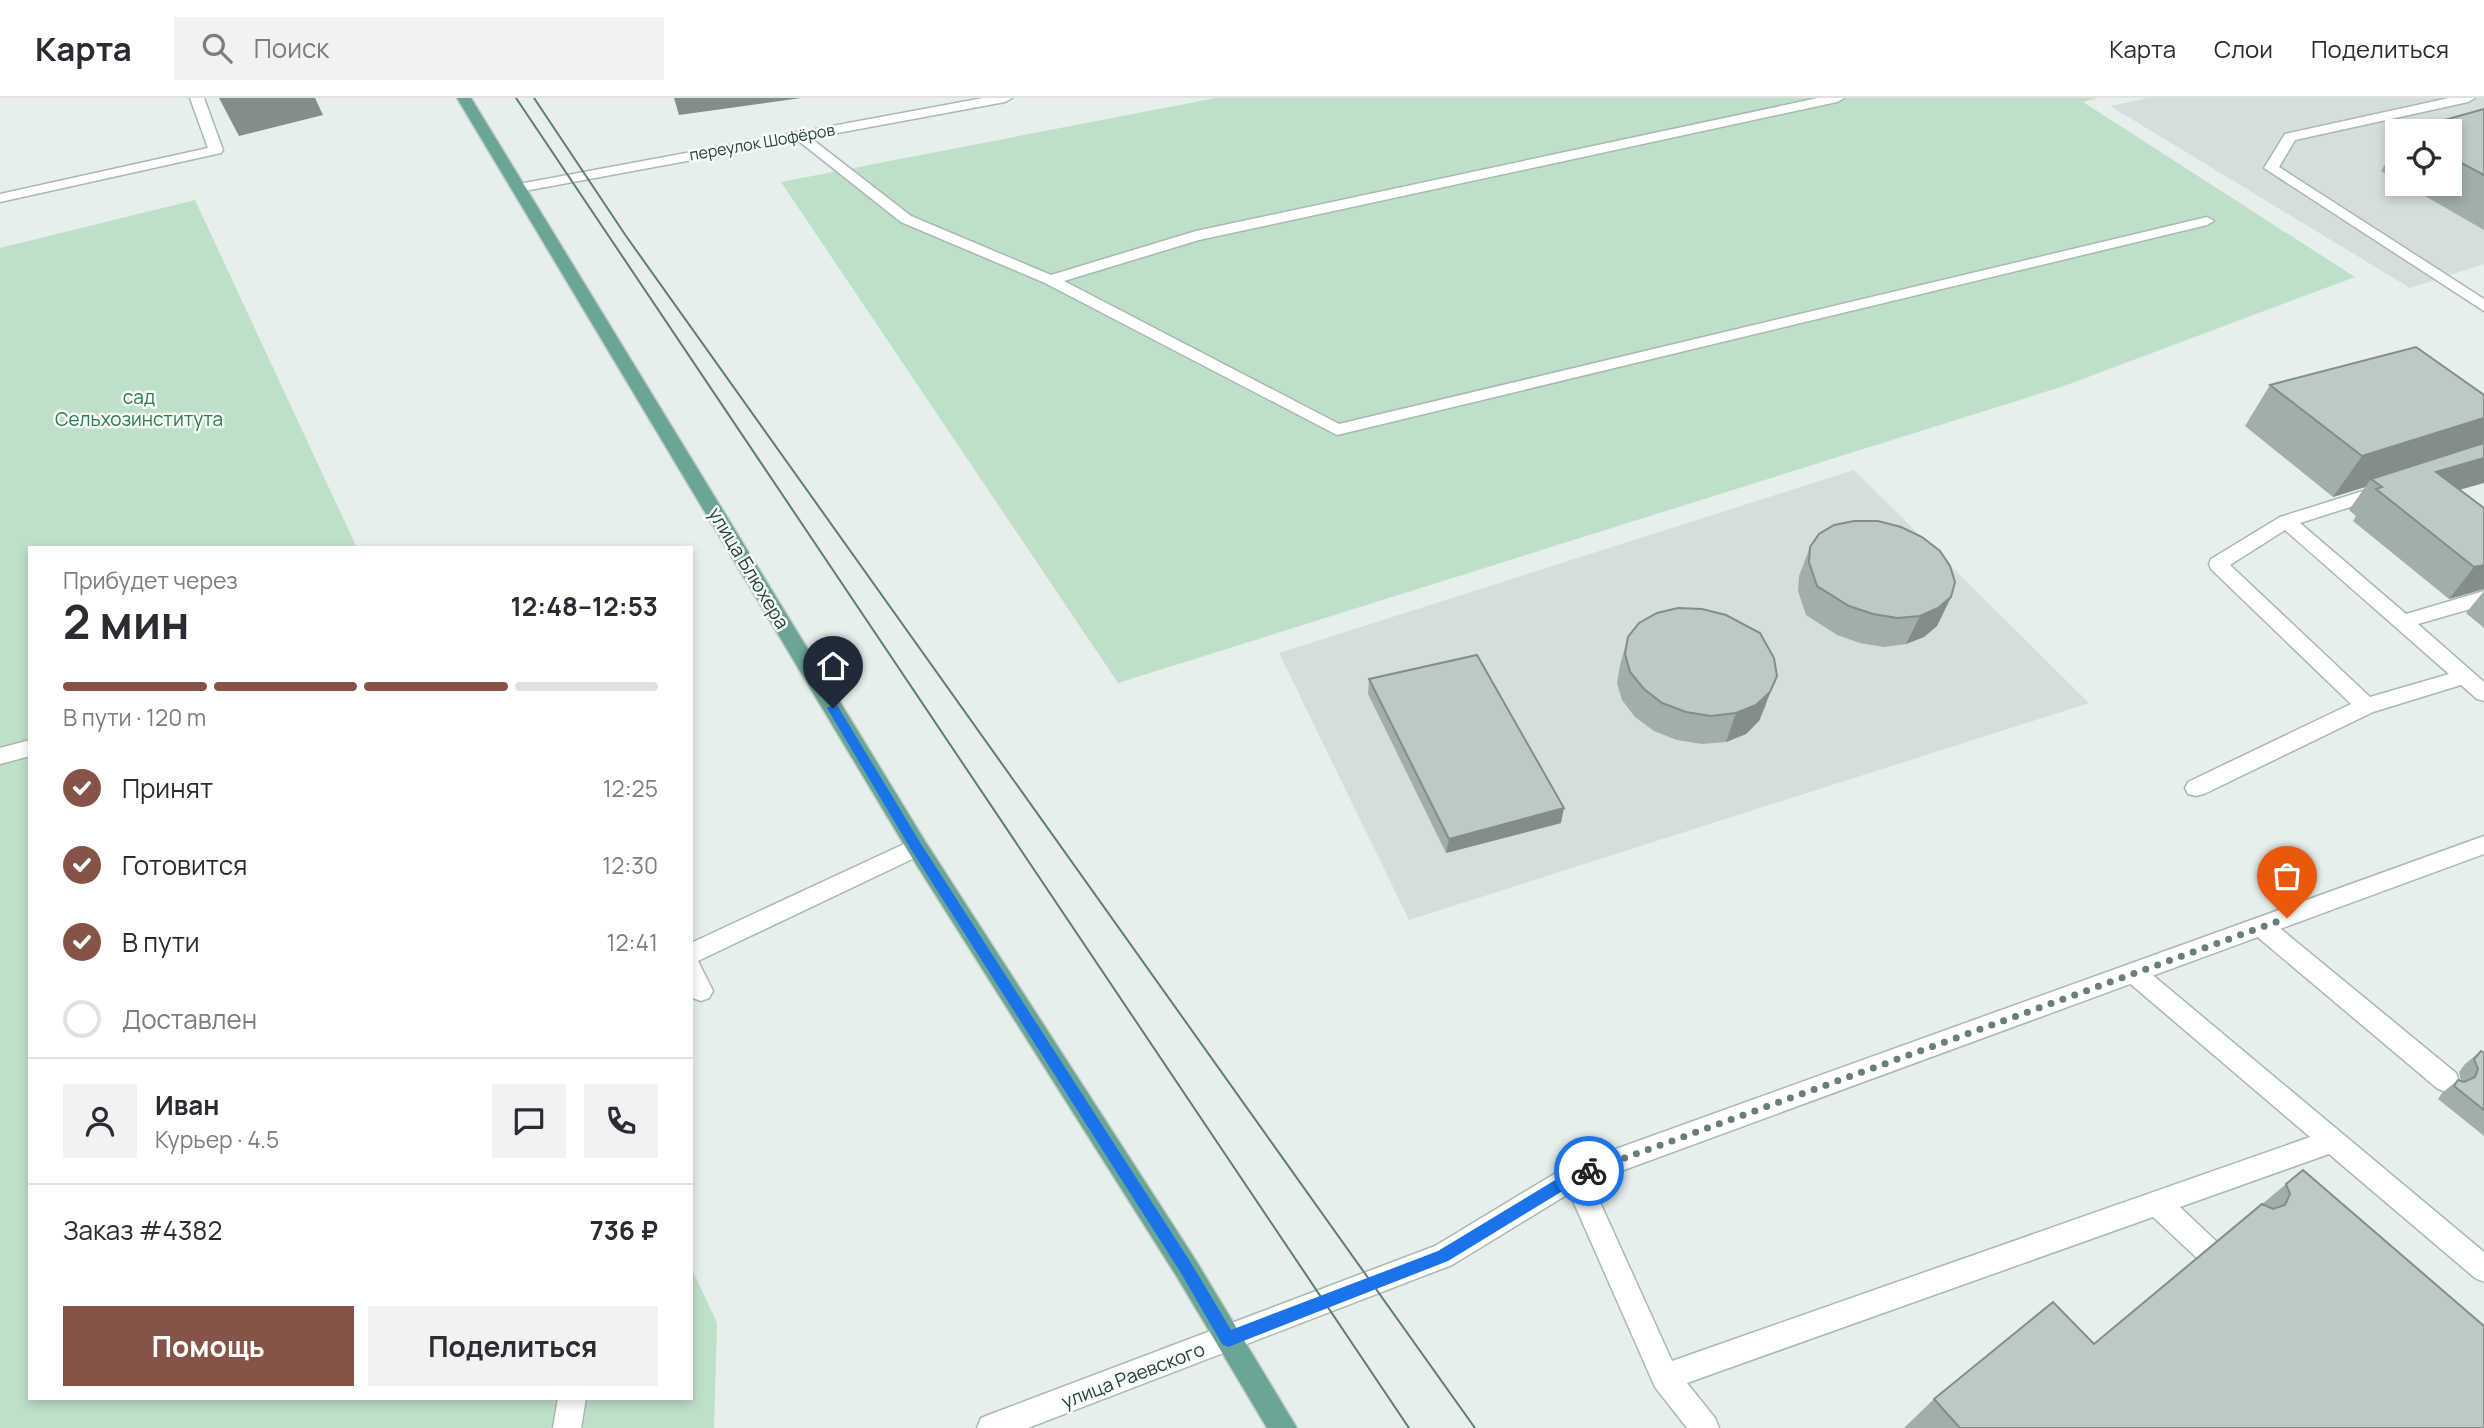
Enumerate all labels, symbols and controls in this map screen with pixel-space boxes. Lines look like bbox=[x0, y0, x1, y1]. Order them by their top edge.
search box bbox=[174, 17, 664, 80]
text: Карта bbox=[35, 26, 132, 71]
icon: search bbox=[198, 29, 236, 67]
text: Поиск bbox=[254, 30, 329, 66]
text: Карта bbox=[2109, 32, 2176, 65]
text: Слои bbox=[2214, 32, 2273, 65]
text: Поделиться bbox=[2311, 32, 2449, 65]
street label: переулок Шофёров bbox=[688, 118, 837, 166]
map controls bbox=[2385, 119, 2462, 196]
button: locate bbox=[2385, 119, 2462, 196]
park label: сад Сельхозинститута bbox=[55, 384, 223, 432]
street label: улица Блюхера bbox=[703, 502, 795, 634]
text: Прибудет через bbox=[63, 564, 238, 596]
text: 12:48–12:53 bbox=[510, 588, 658, 624]
text: 2 мин bbox=[63, 590, 190, 653]
pin bbox=[803, 636, 863, 708]
icon: home bbox=[814, 647, 852, 685]
text: В пути · 120 m bbox=[63, 701, 206, 733]
icon: check bbox=[63, 769, 101, 807]
text: Принят bbox=[122, 770, 213, 806]
text: 12:25 bbox=[603, 772, 658, 804]
icon: check bbox=[63, 846, 101, 884]
pin bbox=[2257, 846, 2317, 918]
text: Готовится bbox=[122, 847, 247, 883]
text: 12:30 bbox=[602, 849, 658, 881]
icon: bag bbox=[2268, 857, 2306, 895]
icon: check bbox=[63, 923, 101, 961]
text: В пути bbox=[122, 924, 200, 960]
text: 12:41 bbox=[607, 926, 658, 958]
text: Доставлен bbox=[122, 1001, 257, 1037]
button: person bbox=[63, 1084, 137, 1158]
button: chat bbox=[492, 1084, 566, 1158]
button: phone bbox=[584, 1084, 658, 1158]
text: Иван bbox=[155, 1087, 219, 1123]
text: Курьер · 4.5 bbox=[155, 1123, 279, 1155]
courier bbox=[1554, 1136, 1624, 1206]
icon: bike bbox=[1570, 1152, 1608, 1190]
text: Заказ #4382 bbox=[63, 1212, 222, 1248]
text: 736 ₽ bbox=[590, 1212, 658, 1248]
button: Помощь bbox=[63, 1306, 354, 1386]
button: Поделиться bbox=[368, 1306, 658, 1386]
street label: улица Раевского bbox=[1058, 1336, 1208, 1414]

